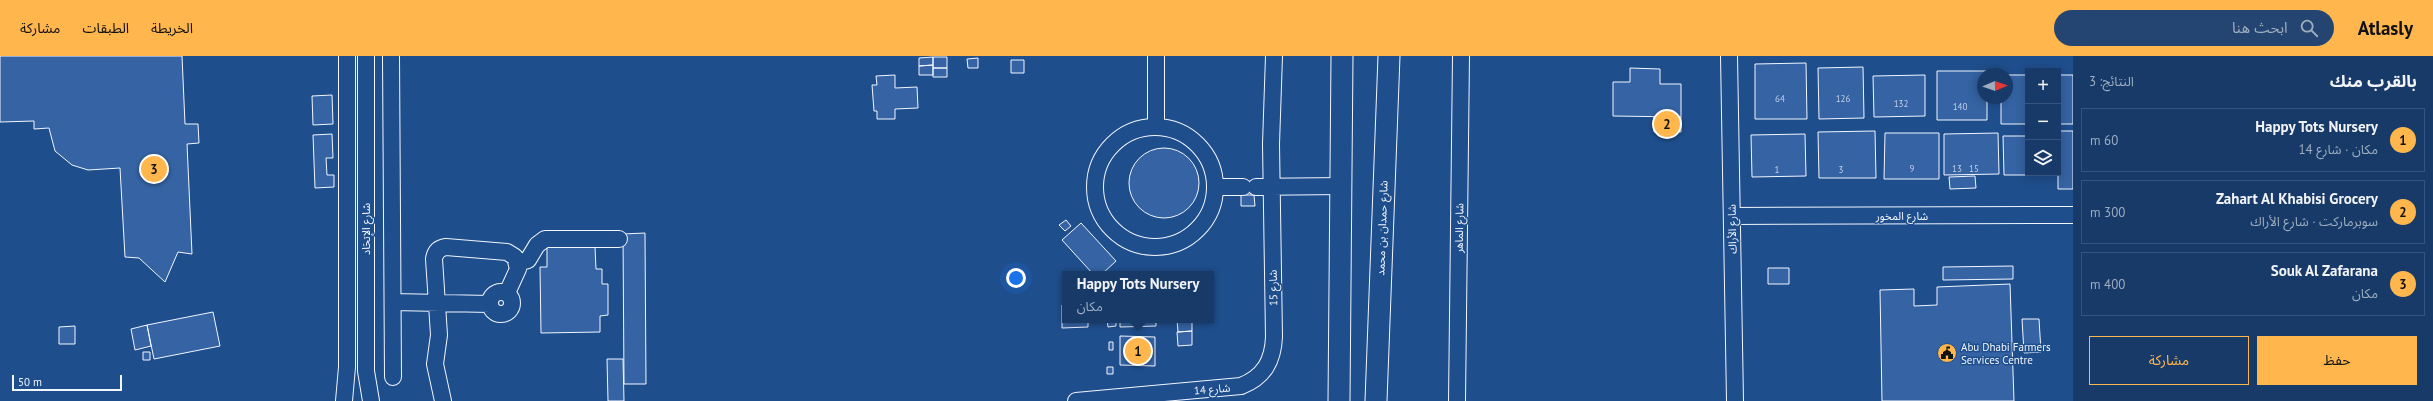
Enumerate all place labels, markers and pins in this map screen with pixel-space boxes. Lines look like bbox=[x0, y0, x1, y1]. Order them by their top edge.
pin: 2 bbox=[1654, 109, 1680, 139]
pin: 3 bbox=[141, 154, 167, 184]
pin: 1 bbox=[1125, 336, 1151, 366]
place label: Abu Dhabi Farmers Services Centre bbox=[1961, 340, 2051, 367]
public building icon: Abu Dhabi Farmers Services Centre bbox=[1936, 342, 1958, 364]

